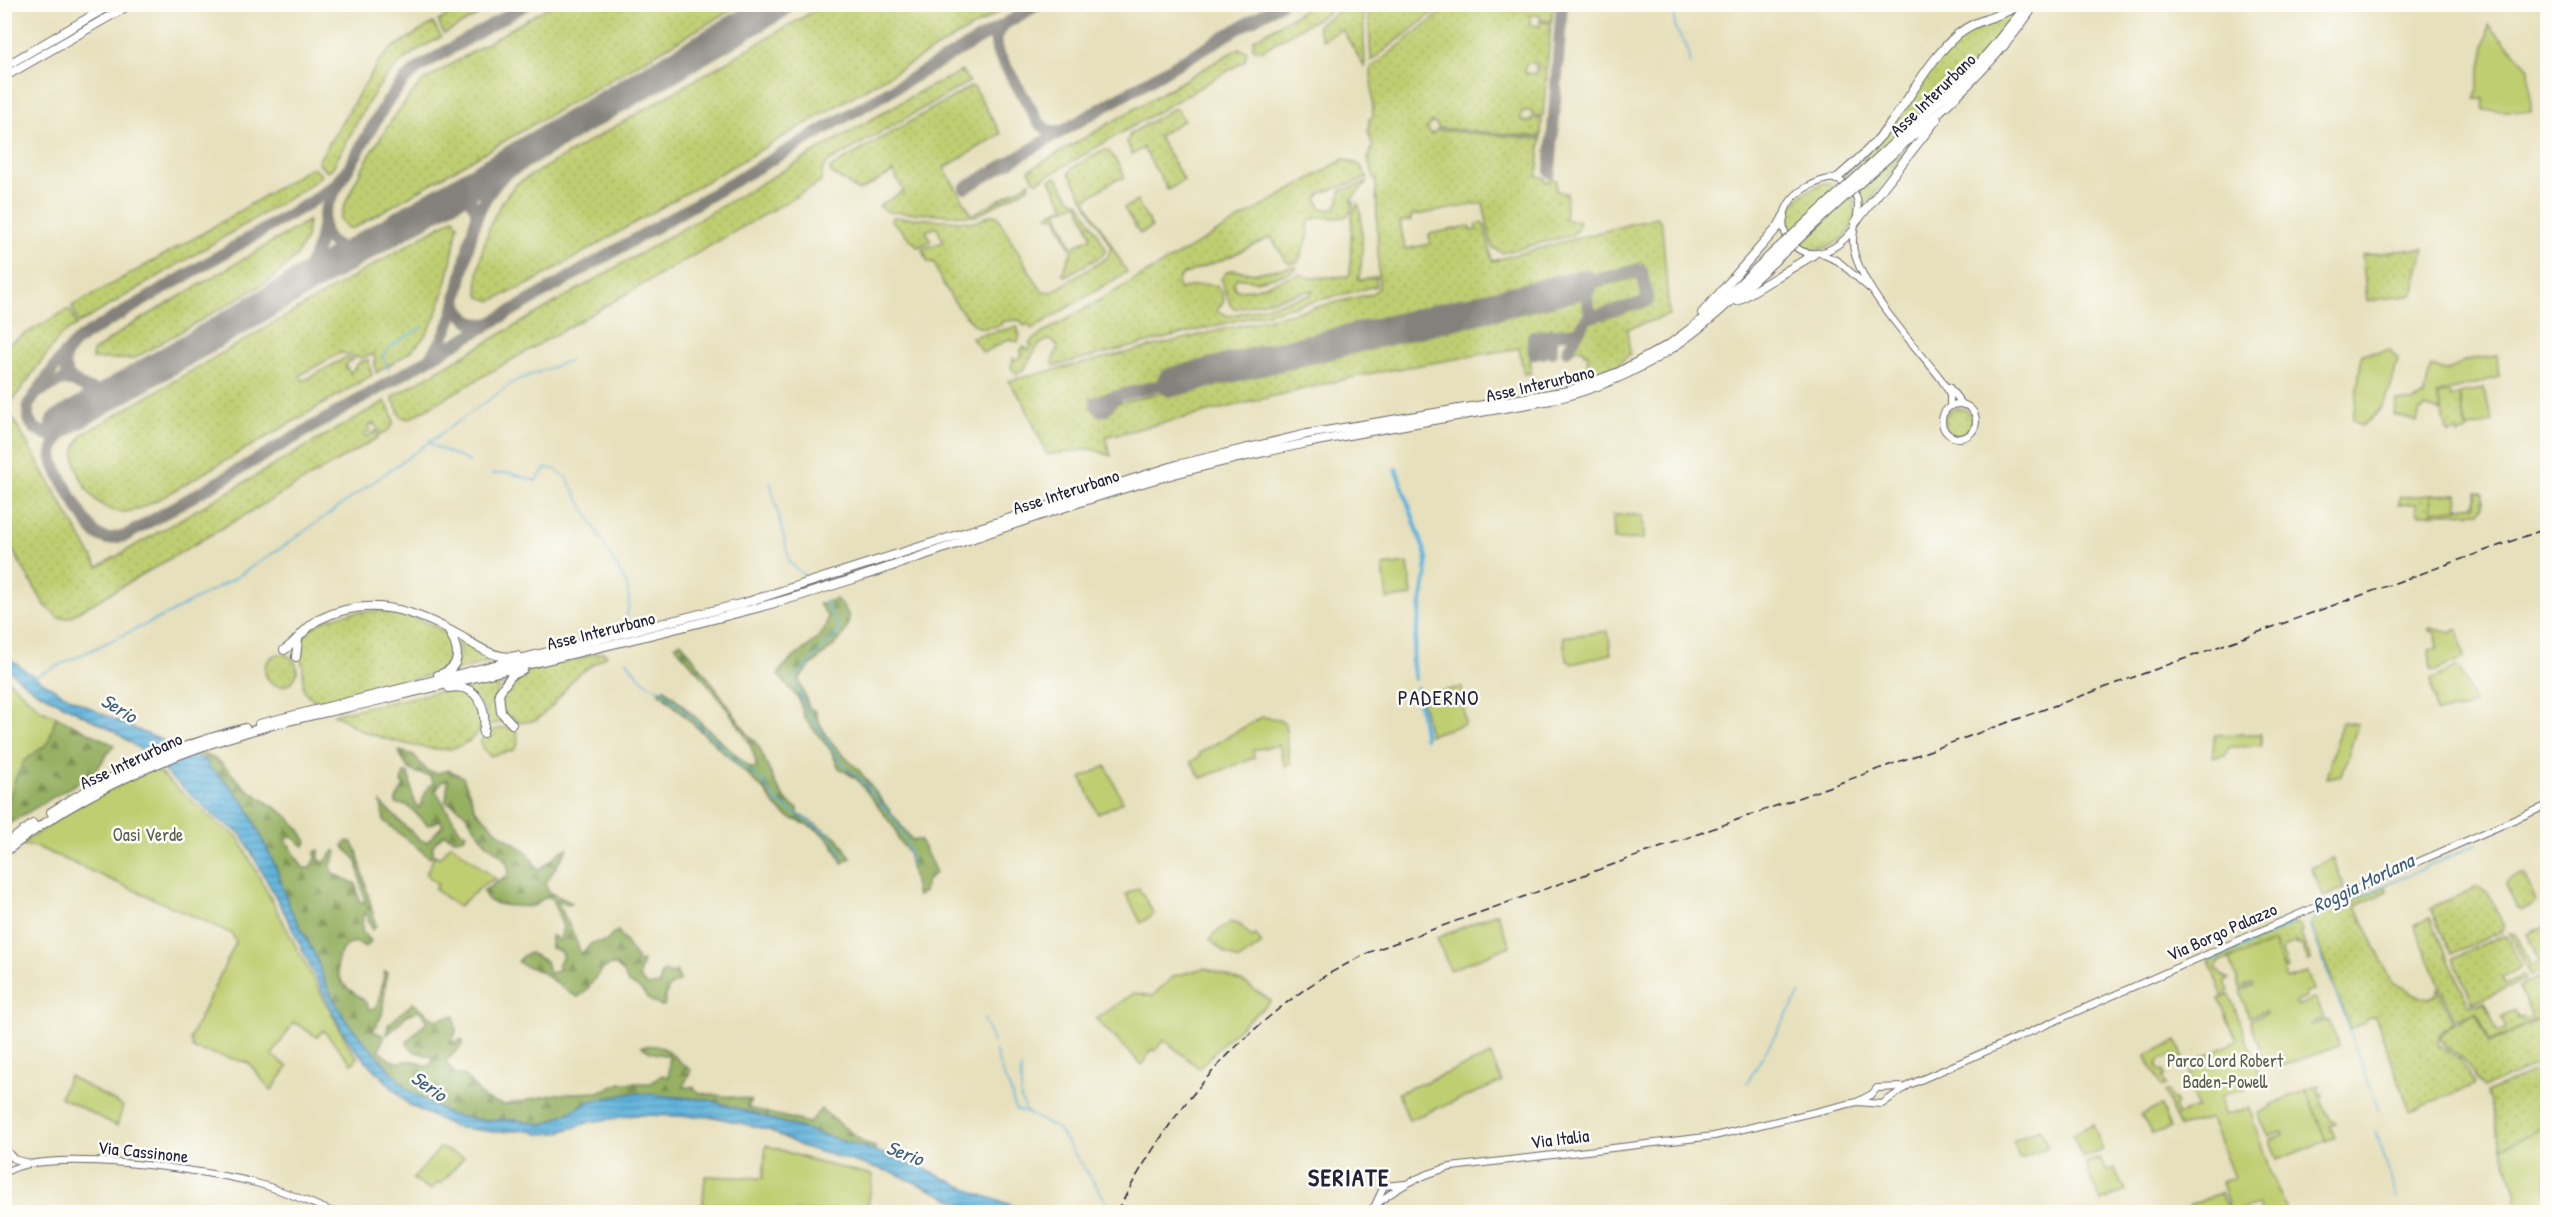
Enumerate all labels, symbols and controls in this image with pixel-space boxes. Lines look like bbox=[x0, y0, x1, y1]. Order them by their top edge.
street label: Asse Interurbano bbox=[1884, 47, 1981, 142]
street label: Asse Interurbano bbox=[1483, 359, 1597, 408]
street label: Asse Interurbano bbox=[1009, 463, 1122, 521]
street label: Asse Interurbano bbox=[544, 605, 658, 656]
district label: PADERNO bbox=[1398, 683, 1480, 712]
water label: Serio bbox=[96, 686, 144, 730]
street label: Asse Interurbano bbox=[75, 726, 186, 795]
park label: Oasi Verde bbox=[113, 822, 183, 847]
water label: Roggia Morlana bbox=[2308, 845, 2420, 920]
street label: Via Borgo Palazzo bbox=[2163, 896, 2281, 967]
park label: Parco Lord Robert Baden-Powell bbox=[2167, 1048, 2284, 1094]
water label: Serio bbox=[406, 1064, 454, 1108]
street label: Via Italia bbox=[1529, 1123, 1591, 1154]
water label: Serio bbox=[883, 1133, 929, 1173]
street label: Via Cassinone bbox=[97, 1134, 190, 1169]
district label: SERIATE bbox=[1308, 1161, 1390, 1193]

